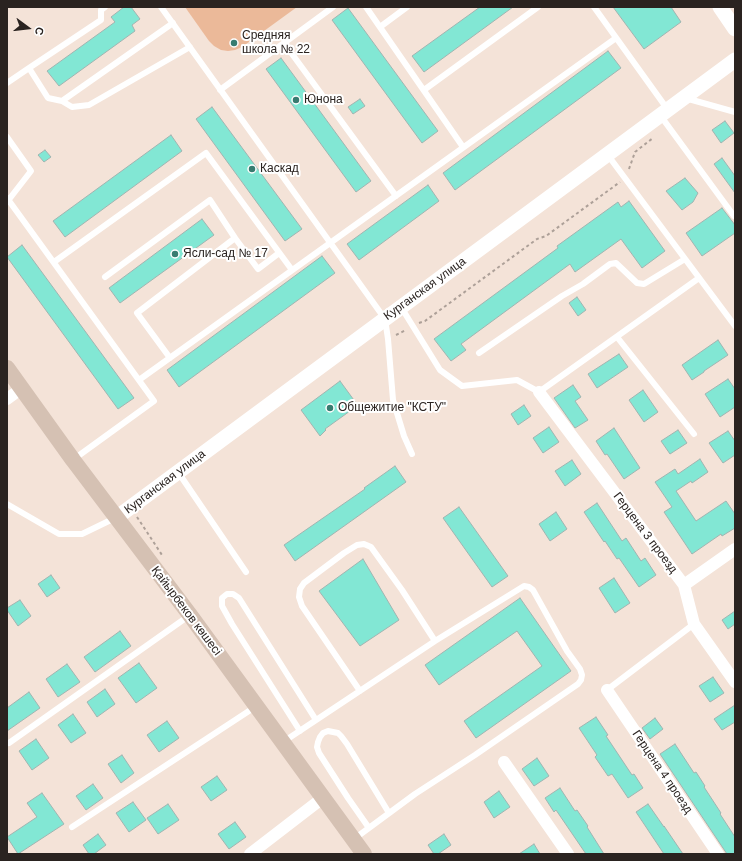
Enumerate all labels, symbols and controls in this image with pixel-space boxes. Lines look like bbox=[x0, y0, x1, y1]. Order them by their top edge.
north arrow bbox=[8, 8, 48, 48]
text: С bbox=[33, 26, 46, 36]
place label: Средняя школа № 22 bbox=[242, 29, 310, 57]
marker: Средняя школа № 22 bbox=[229, 38, 239, 48]
place label: Юнона bbox=[304, 93, 343, 107]
marker: Юнона bbox=[291, 95, 301, 105]
place label: Каскад bbox=[260, 162, 299, 176]
marker: Каскад bbox=[247, 164, 257, 174]
place label: Ясли-сад № 17 bbox=[183, 247, 268, 261]
marker: Ясли-сад № 17 bbox=[170, 249, 180, 259]
street label: Курганская улица bbox=[381, 254, 469, 324]
place label: Общежитие "КСТУ" bbox=[338, 401, 446, 415]
marker: Общежитие "КСТУ" bbox=[325, 403, 335, 413]
street label: Курганская улица bbox=[122, 447, 208, 517]
street label: Герцена 3 проезд bbox=[610, 490, 680, 576]
street label: Қайырбеков көшесі bbox=[148, 564, 224, 658]
street label: Герцена 4 проезд bbox=[629, 728, 695, 816]

